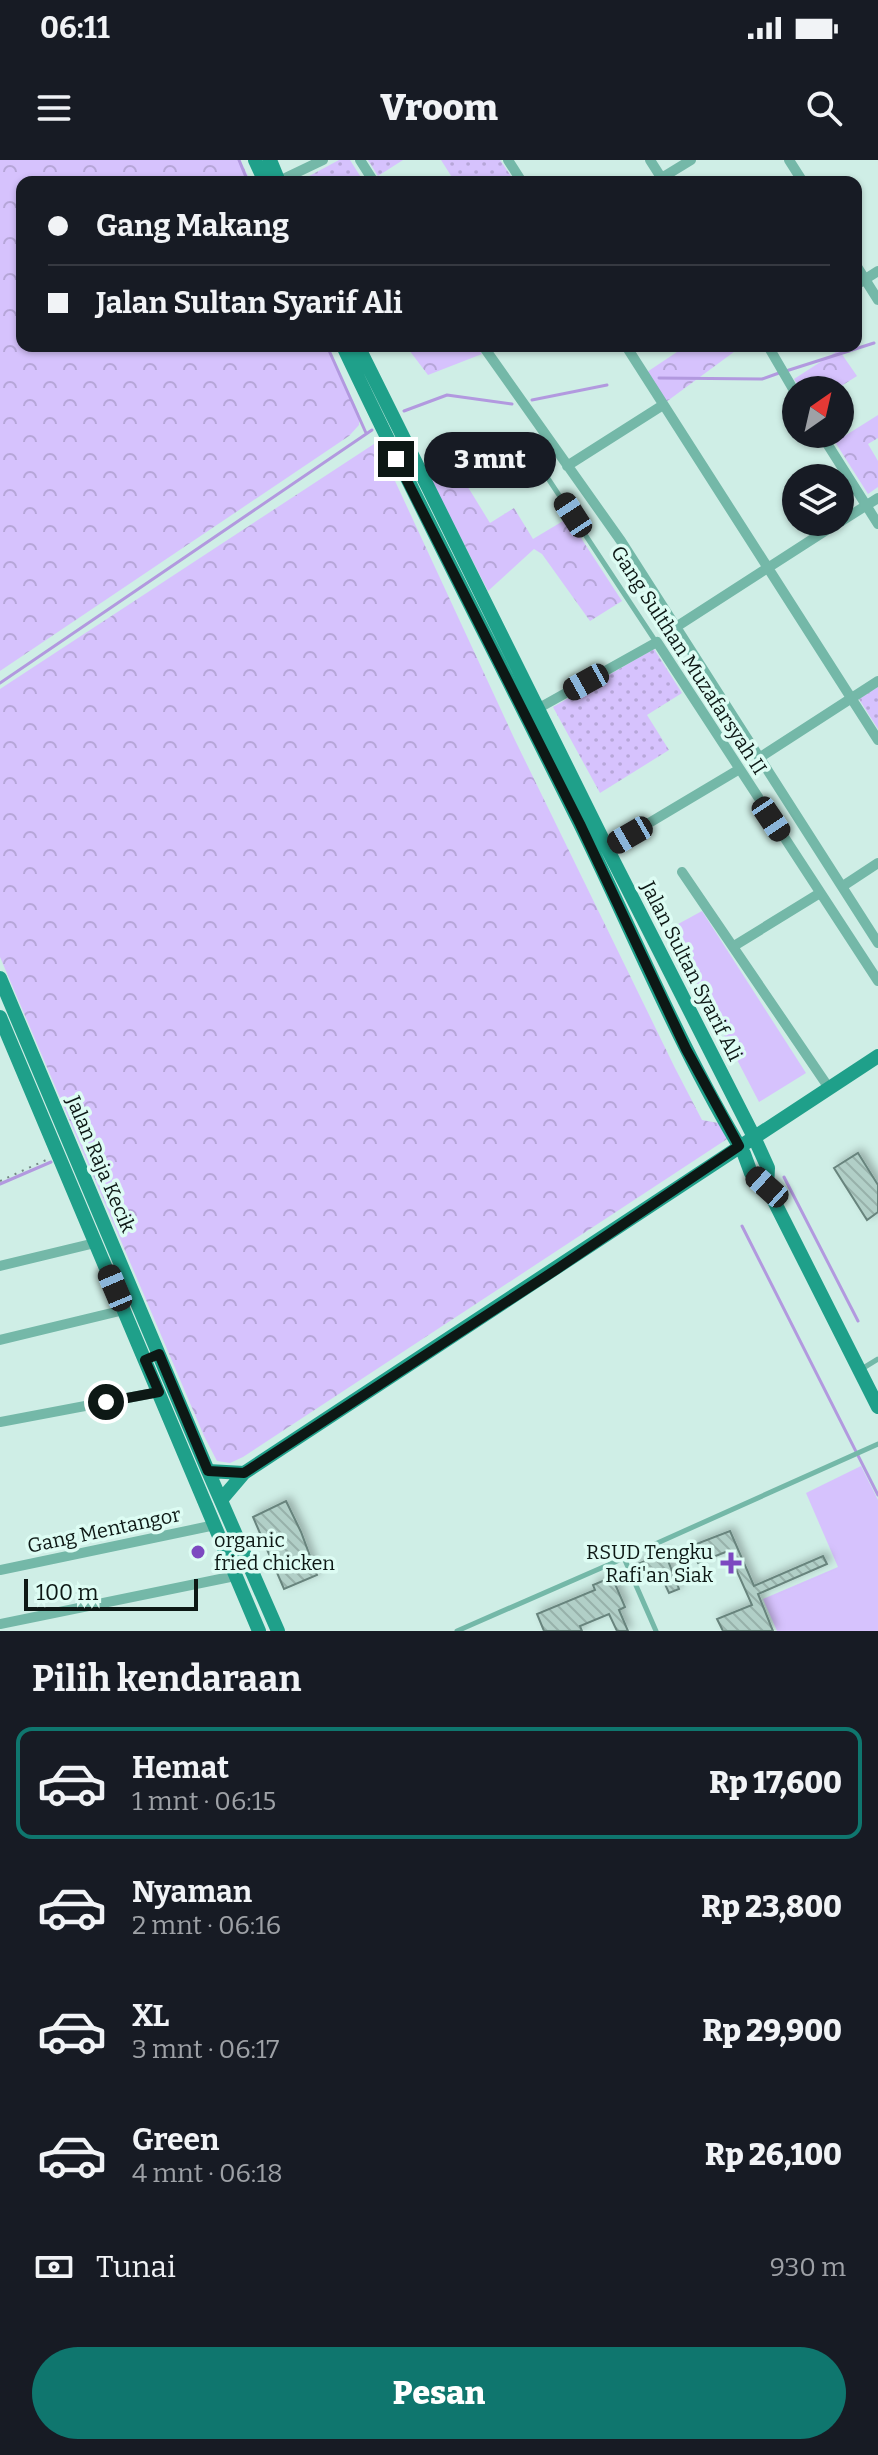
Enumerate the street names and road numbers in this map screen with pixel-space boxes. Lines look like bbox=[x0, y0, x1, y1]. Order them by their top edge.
street label: Gang Sulthan Muzafarsyah II bbox=[606, 541, 772, 779]
street label: Jalan Sultan Syarif Ali bbox=[636, 876, 748, 1065]
street label: Jalan Raja Kecik bbox=[60, 1091, 141, 1237]
street label: Gang Mentangor bbox=[25, 1502, 183, 1558]

